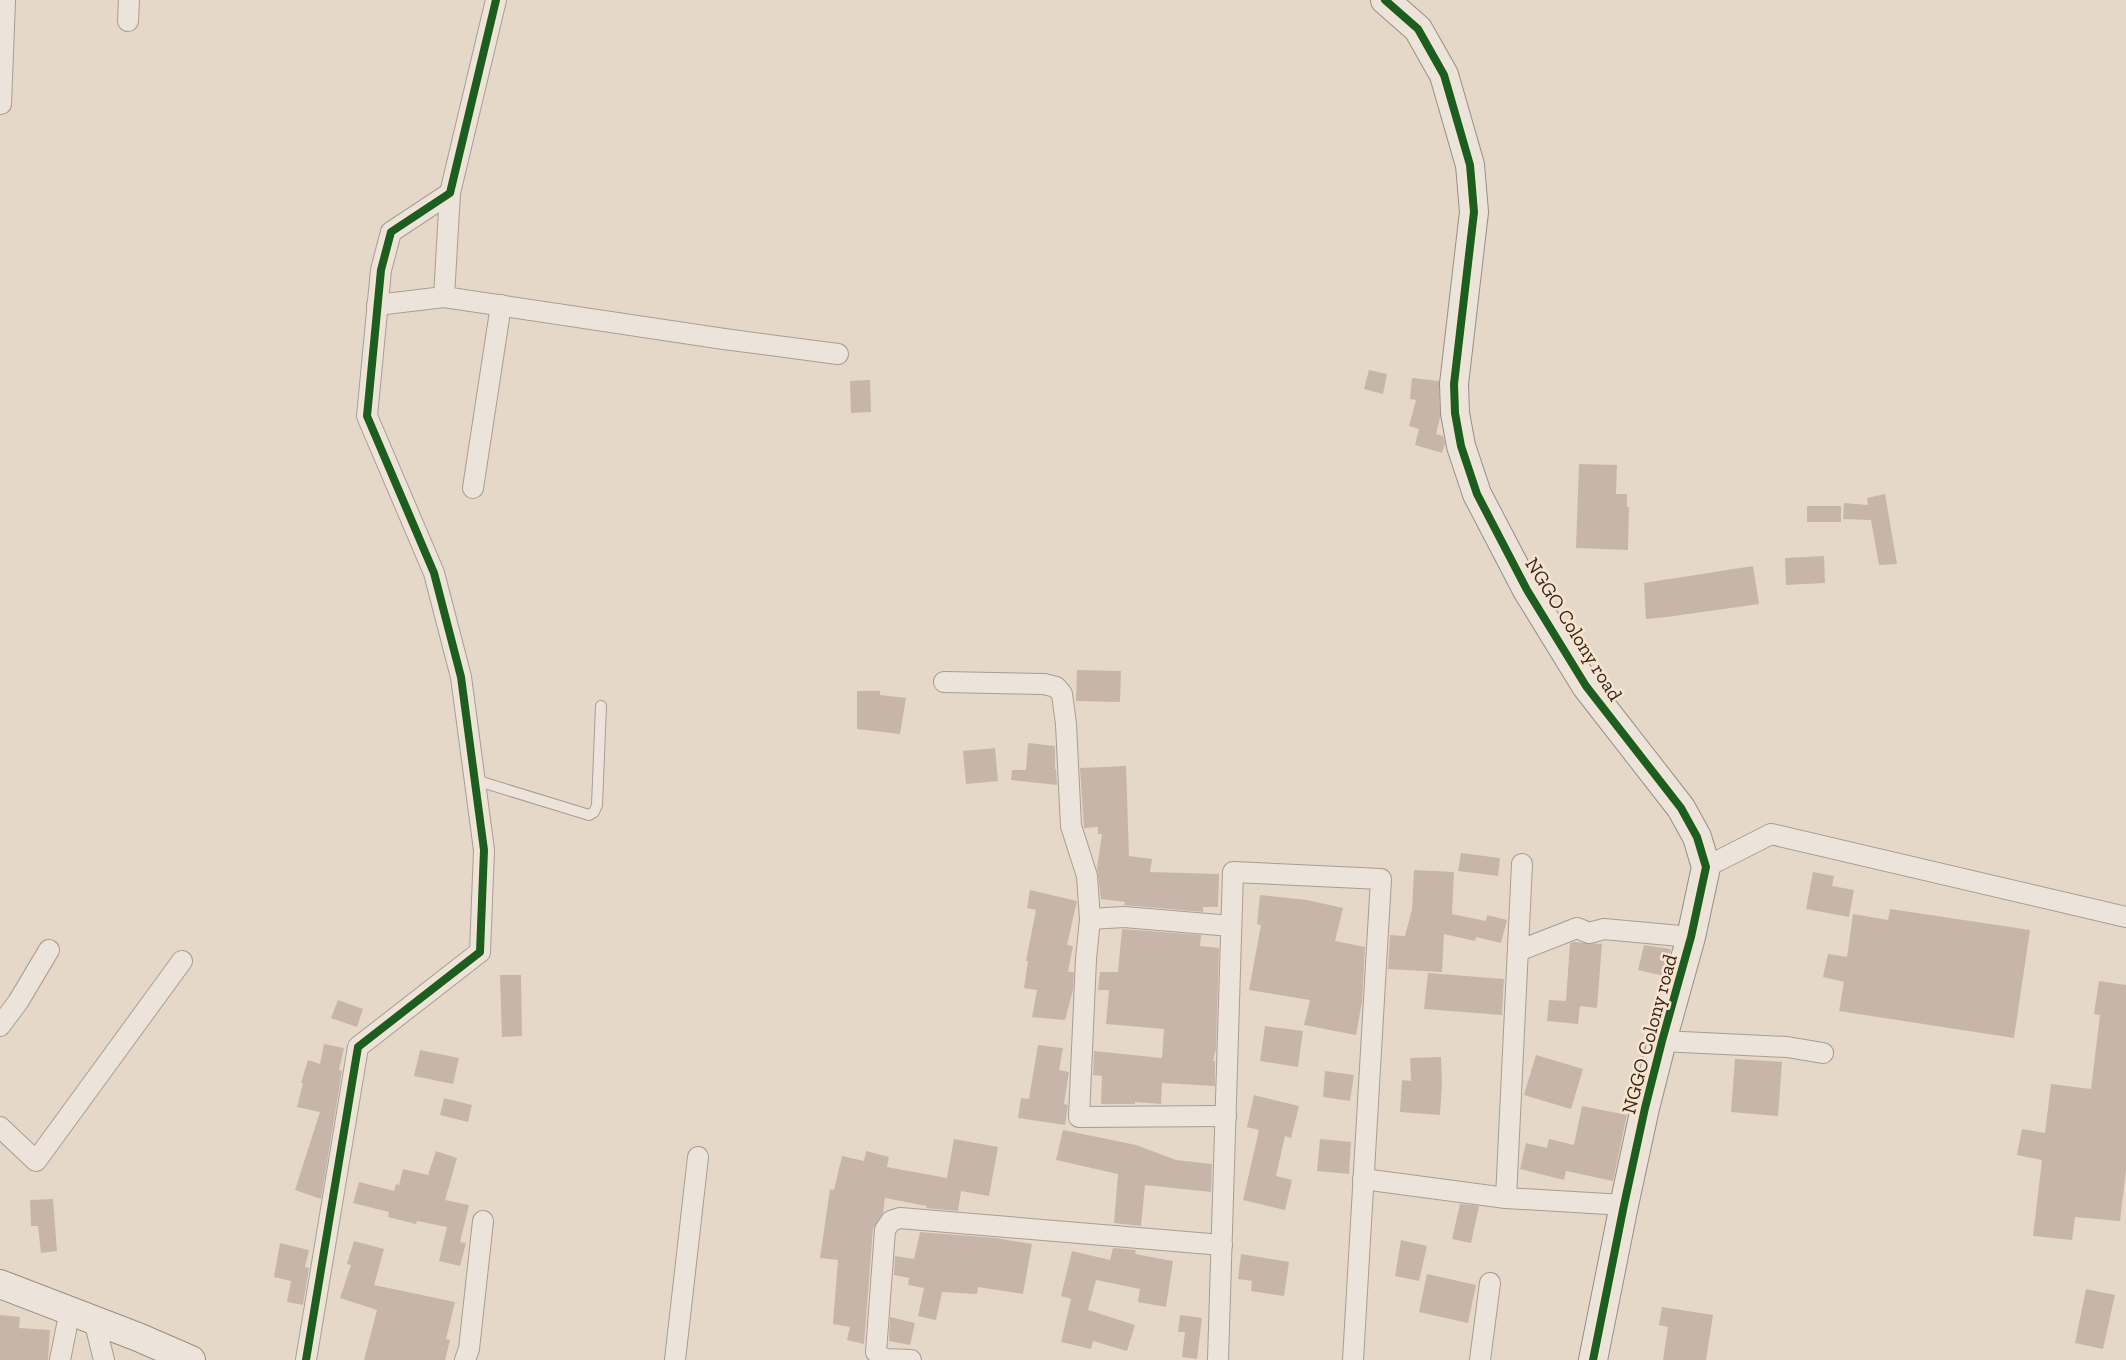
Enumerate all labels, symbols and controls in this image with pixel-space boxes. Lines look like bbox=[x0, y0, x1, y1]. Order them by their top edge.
street label: NGGO Colony road bbox=[1520, 553, 1628, 705]
street label: NGGO Colony road bbox=[1616, 951, 1682, 1117]

